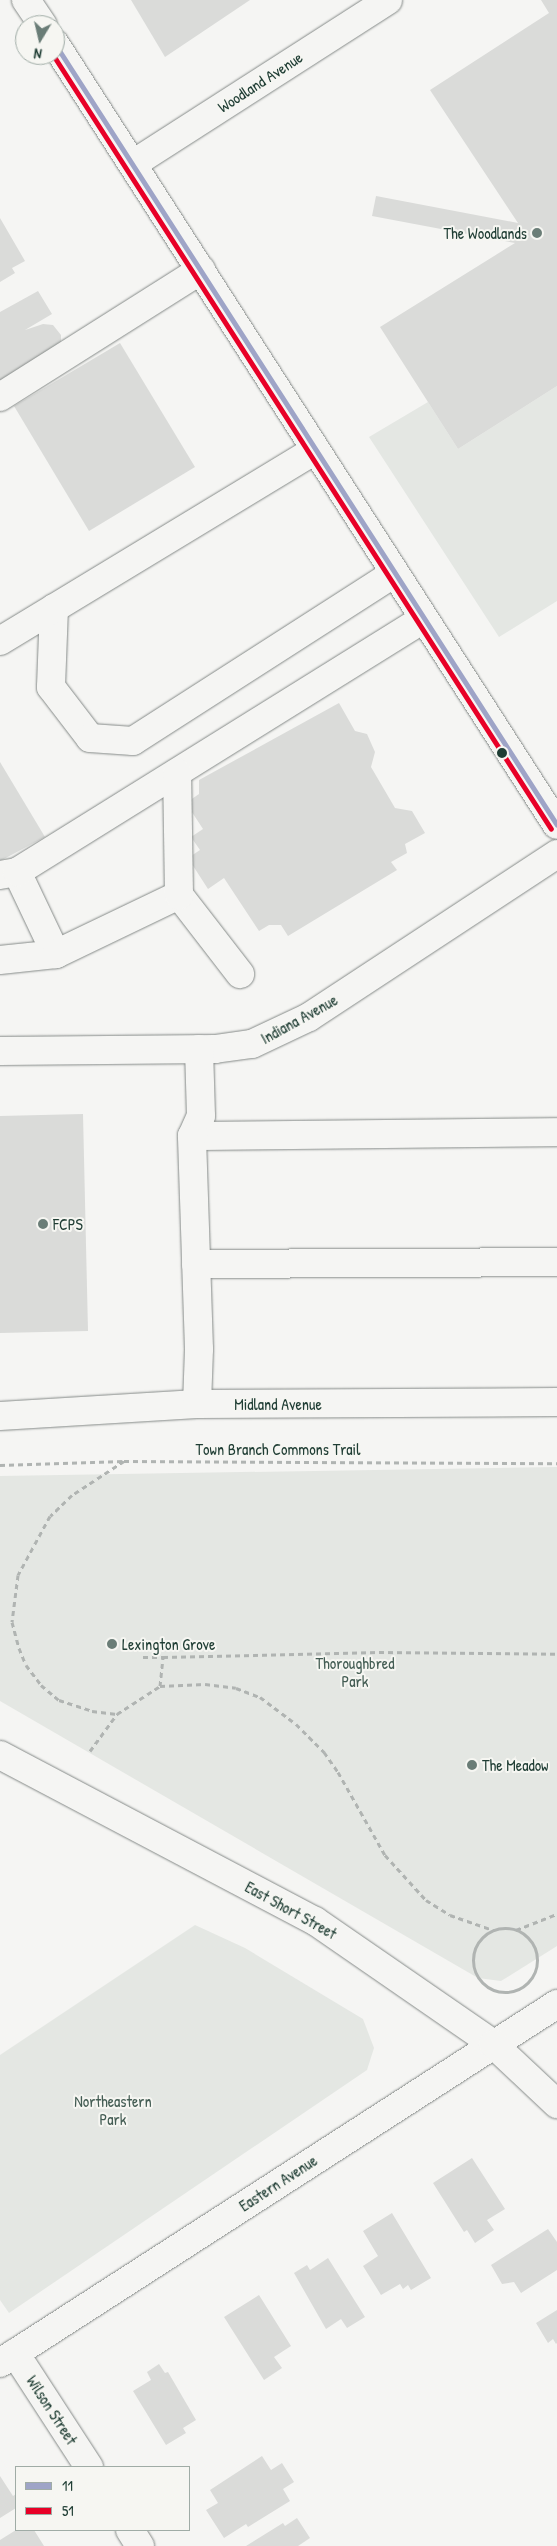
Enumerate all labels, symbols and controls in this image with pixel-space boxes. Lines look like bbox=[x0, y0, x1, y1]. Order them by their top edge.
north arrow bbox=[15, 15, 65, 65]
text: N bbox=[33, 44, 43, 64]
street label: Woodland Avenue bbox=[214, 47, 306, 117]
place label: The Woodlands bbox=[444, 223, 527, 243]
marker: The Woodlands bbox=[531, 227, 543, 239]
unlabelled marker bbox=[497, 748, 507, 758]
street label: Indiana Avenue bbox=[257, 990, 341, 1048]
place label: FCPS bbox=[53, 1214, 83, 1234]
marker: FCPS bbox=[37, 1218, 49, 1230]
street label: Midland Avenue bbox=[234, 1394, 322, 1414]
street label: Town Branch Commons Trail bbox=[196, 1439, 360, 1459]
place label: Lexington Grove bbox=[122, 1634, 215, 1654]
marker: Lexington Grove bbox=[106, 1638, 118, 1650]
park label: Thoroughbred Park bbox=[316, 1653, 394, 1691]
place label: The Meadow bbox=[482, 1755, 549, 1775]
marker: The Meadow bbox=[466, 1759, 478, 1771]
street label: East Short Street bbox=[242, 1877, 340, 1943]
park label: Northeastern Park bbox=[74, 2091, 152, 2129]
street label: Eastern Avenue bbox=[235, 2151, 321, 2215]
street label: Wilson Street bbox=[23, 2372, 81, 2448]
legend bbox=[15, 2466, 190, 2531]
text: 11 bbox=[62, 2475, 73, 2496]
text: 51 bbox=[62, 2500, 74, 2521]

